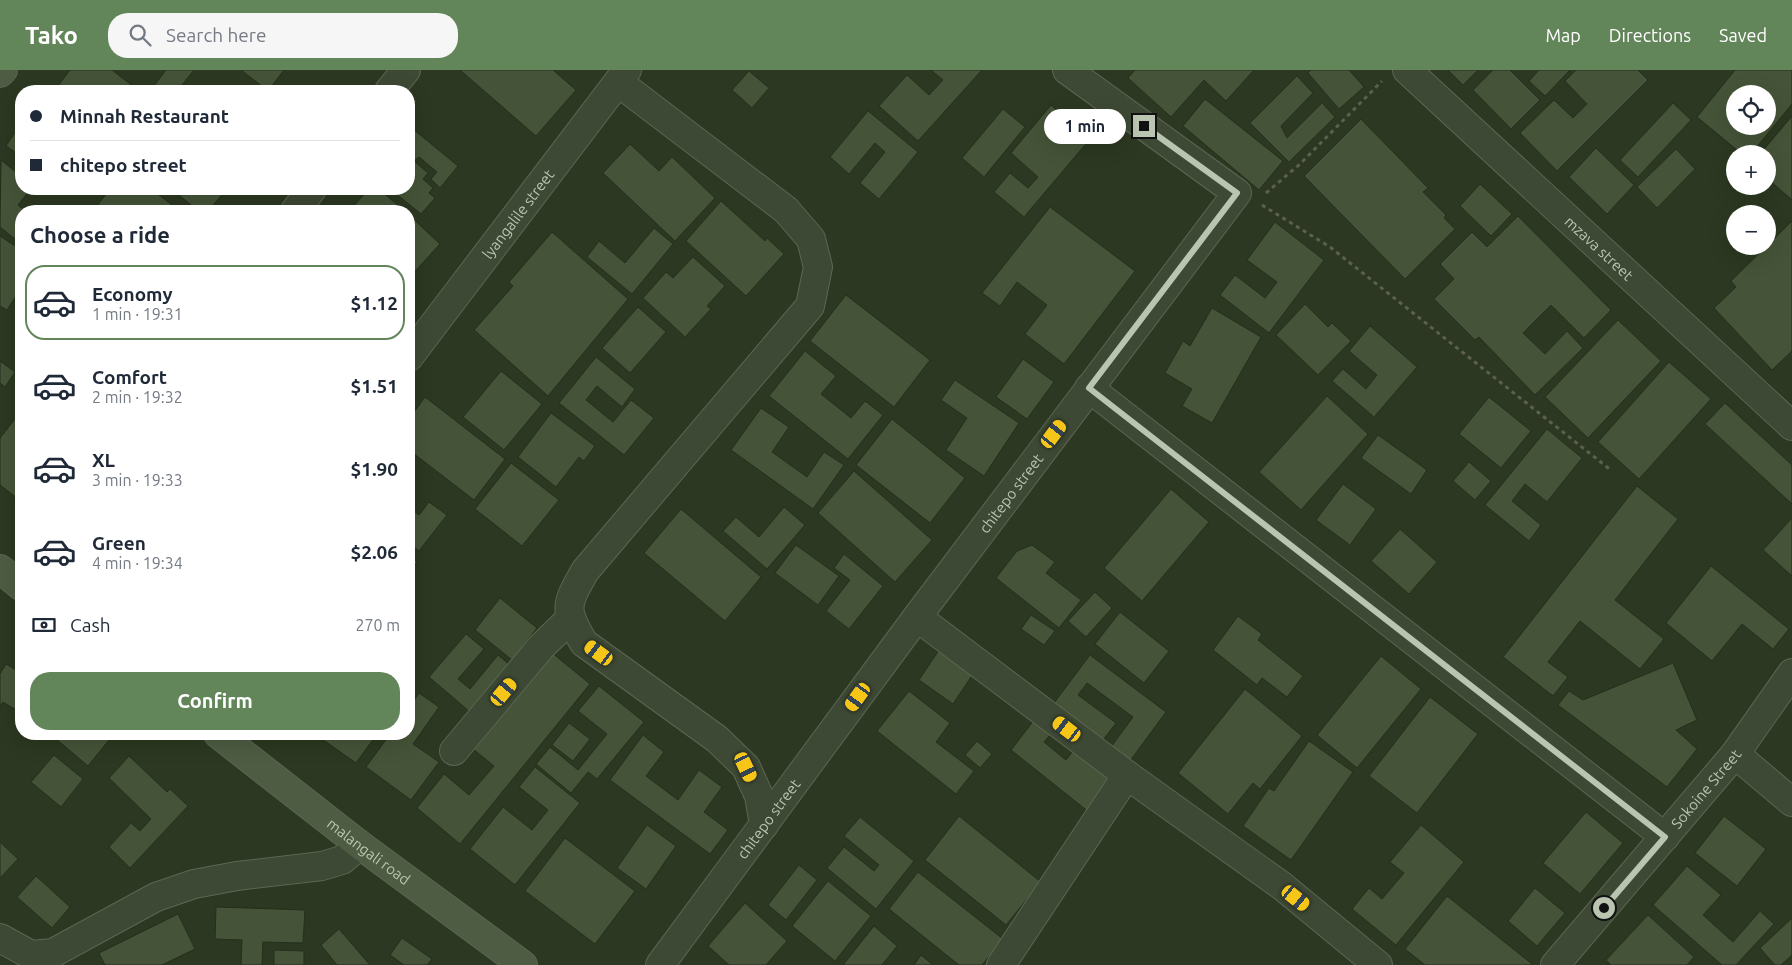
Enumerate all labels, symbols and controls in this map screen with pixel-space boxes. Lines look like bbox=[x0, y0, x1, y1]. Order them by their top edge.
search box bbox=[108, 13, 458, 58]
icon: search bbox=[126, 21, 154, 49]
text: Tako bbox=[25, 22, 78, 49]
text: Search here bbox=[166, 24, 266, 46]
text: Map bbox=[1545, 25, 1581, 45]
text: Directions bbox=[1609, 25, 1691, 45]
text: Saved bbox=[1719, 25, 1767, 45]
map controls bbox=[1726, 85, 1776, 255]
button: locate bbox=[1726, 85, 1776, 135]
text: Minnah Restaurant bbox=[60, 105, 229, 127]
callout: 1 min bbox=[1044, 108, 1126, 144]
route end bbox=[1133, 115, 1155, 137]
text: 1 min bbox=[1065, 117, 1105, 135]
button: + bbox=[1726, 145, 1776, 195]
text: chitepo street bbox=[60, 154, 187, 176]
street label: lyangalile street bbox=[479, 166, 557, 262]
button: − bbox=[1726, 205, 1776, 255]
street label: mzava street bbox=[1562, 212, 1637, 284]
text: Choose a ride bbox=[30, 222, 170, 247]
icon: car bbox=[32, 280, 77, 325]
text: Economy bbox=[92, 283, 173, 305]
text: $1.12 bbox=[350, 292, 398, 314]
text: 1 min · 19:31 bbox=[92, 305, 183, 323]
icon: car bbox=[32, 363, 77, 408]
text: Comfort bbox=[92, 366, 167, 388]
text: $1.51 bbox=[350, 375, 398, 397]
text: 2 min · 19:32 bbox=[92, 388, 183, 406]
car bbox=[1038, 418, 1069, 450]
icon: car bbox=[32, 446, 77, 491]
text: XL bbox=[92, 449, 115, 471]
street label: chitepo street bbox=[975, 450, 1046, 536]
text: $1.90 bbox=[350, 458, 398, 480]
text: 3 min · 19:33 bbox=[92, 471, 183, 489]
icon: car bbox=[32, 529, 77, 574]
text: Green bbox=[92, 532, 146, 554]
text: $2.06 bbox=[350, 541, 398, 563]
text: 4 min · 19:34 bbox=[92, 554, 183, 572]
icon: cash bbox=[30, 611, 58, 639]
text: Cash bbox=[70, 614, 111, 636]
text: 270 m bbox=[355, 616, 400, 634]
car bbox=[582, 638, 615, 668]
button: Confirm bbox=[30, 672, 400, 730]
car bbox=[488, 676, 519, 708]
car bbox=[843, 680, 872, 714]
car bbox=[1050, 714, 1083, 744]
street label: Sokoine Street bbox=[1667, 746, 1744, 832]
car bbox=[732, 750, 759, 784]
street label: chitepo street bbox=[733, 775, 803, 862]
street label: malangali road bbox=[324, 814, 414, 888]
car bbox=[1279, 883, 1312, 913]
route start bbox=[1593, 897, 1615, 919]

